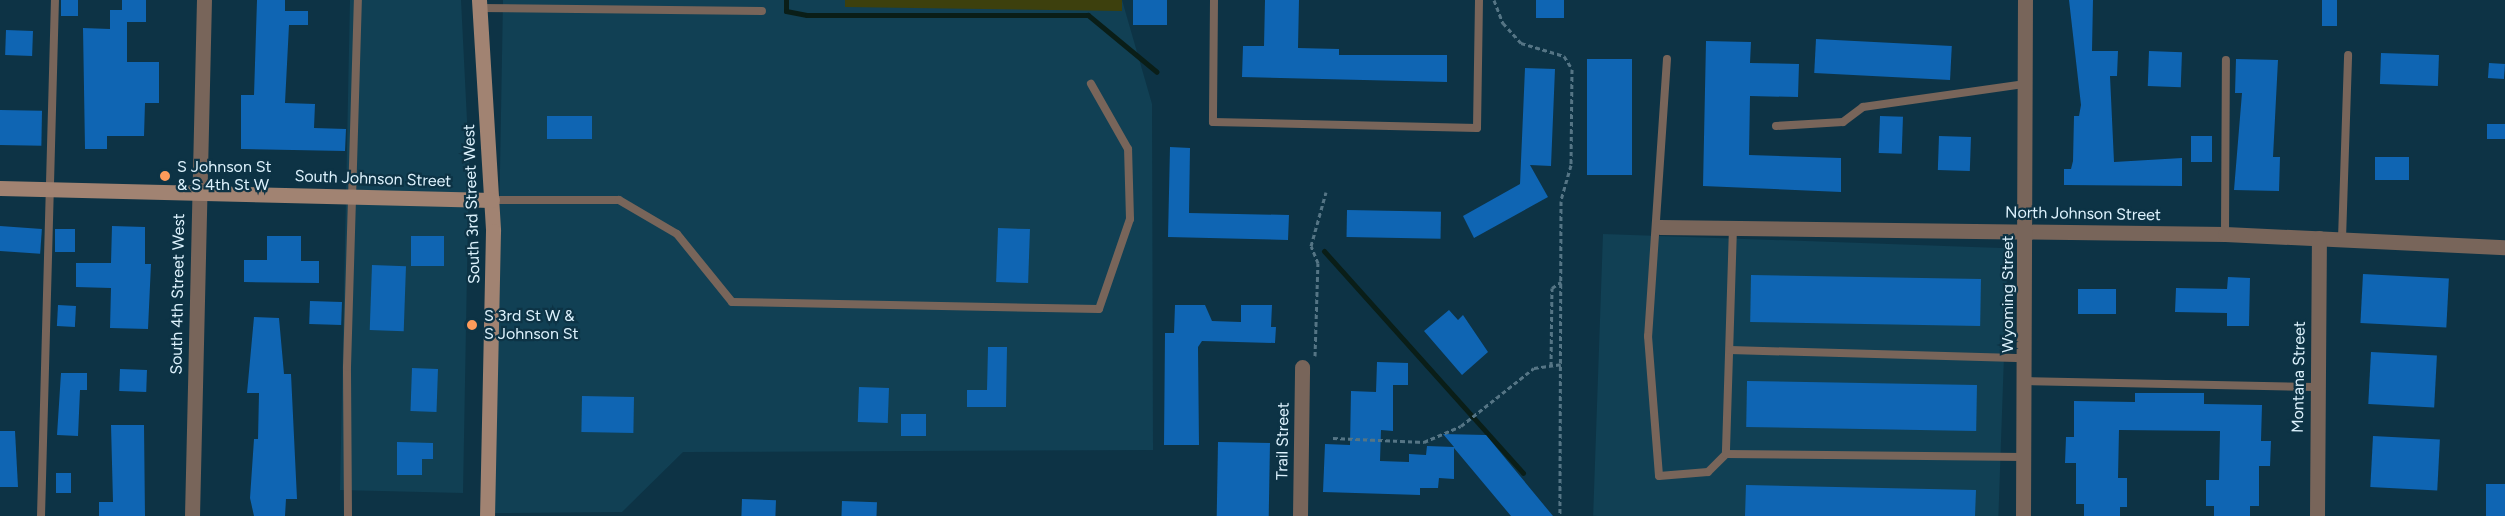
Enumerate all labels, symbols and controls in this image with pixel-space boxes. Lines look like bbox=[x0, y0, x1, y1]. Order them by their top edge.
street label: South 3rd Street West bbox=[460, 124, 484, 284]
place label: S Johnson St & S 4th St W bbox=[177, 157, 272, 195]
street label: South Johnson Street bbox=[294, 167, 452, 191]
marker: S Johnson St & S 4th St W bbox=[158, 169, 172, 183]
street label: North Johnson Street bbox=[2005, 203, 2161, 225]
street label: South 4th Street West bbox=[167, 213, 189, 375]
street label: Wyoming Street bbox=[1998, 235, 2018, 353]
place label: S 3rd St W & S Johnson St bbox=[484, 306, 579, 344]
marker: S 3rd St W & S Johnson St bbox=[465, 318, 479, 332]
street label: Montana Street bbox=[2288, 321, 2310, 433]
street label: Trail Street bbox=[1273, 402, 1293, 480]

